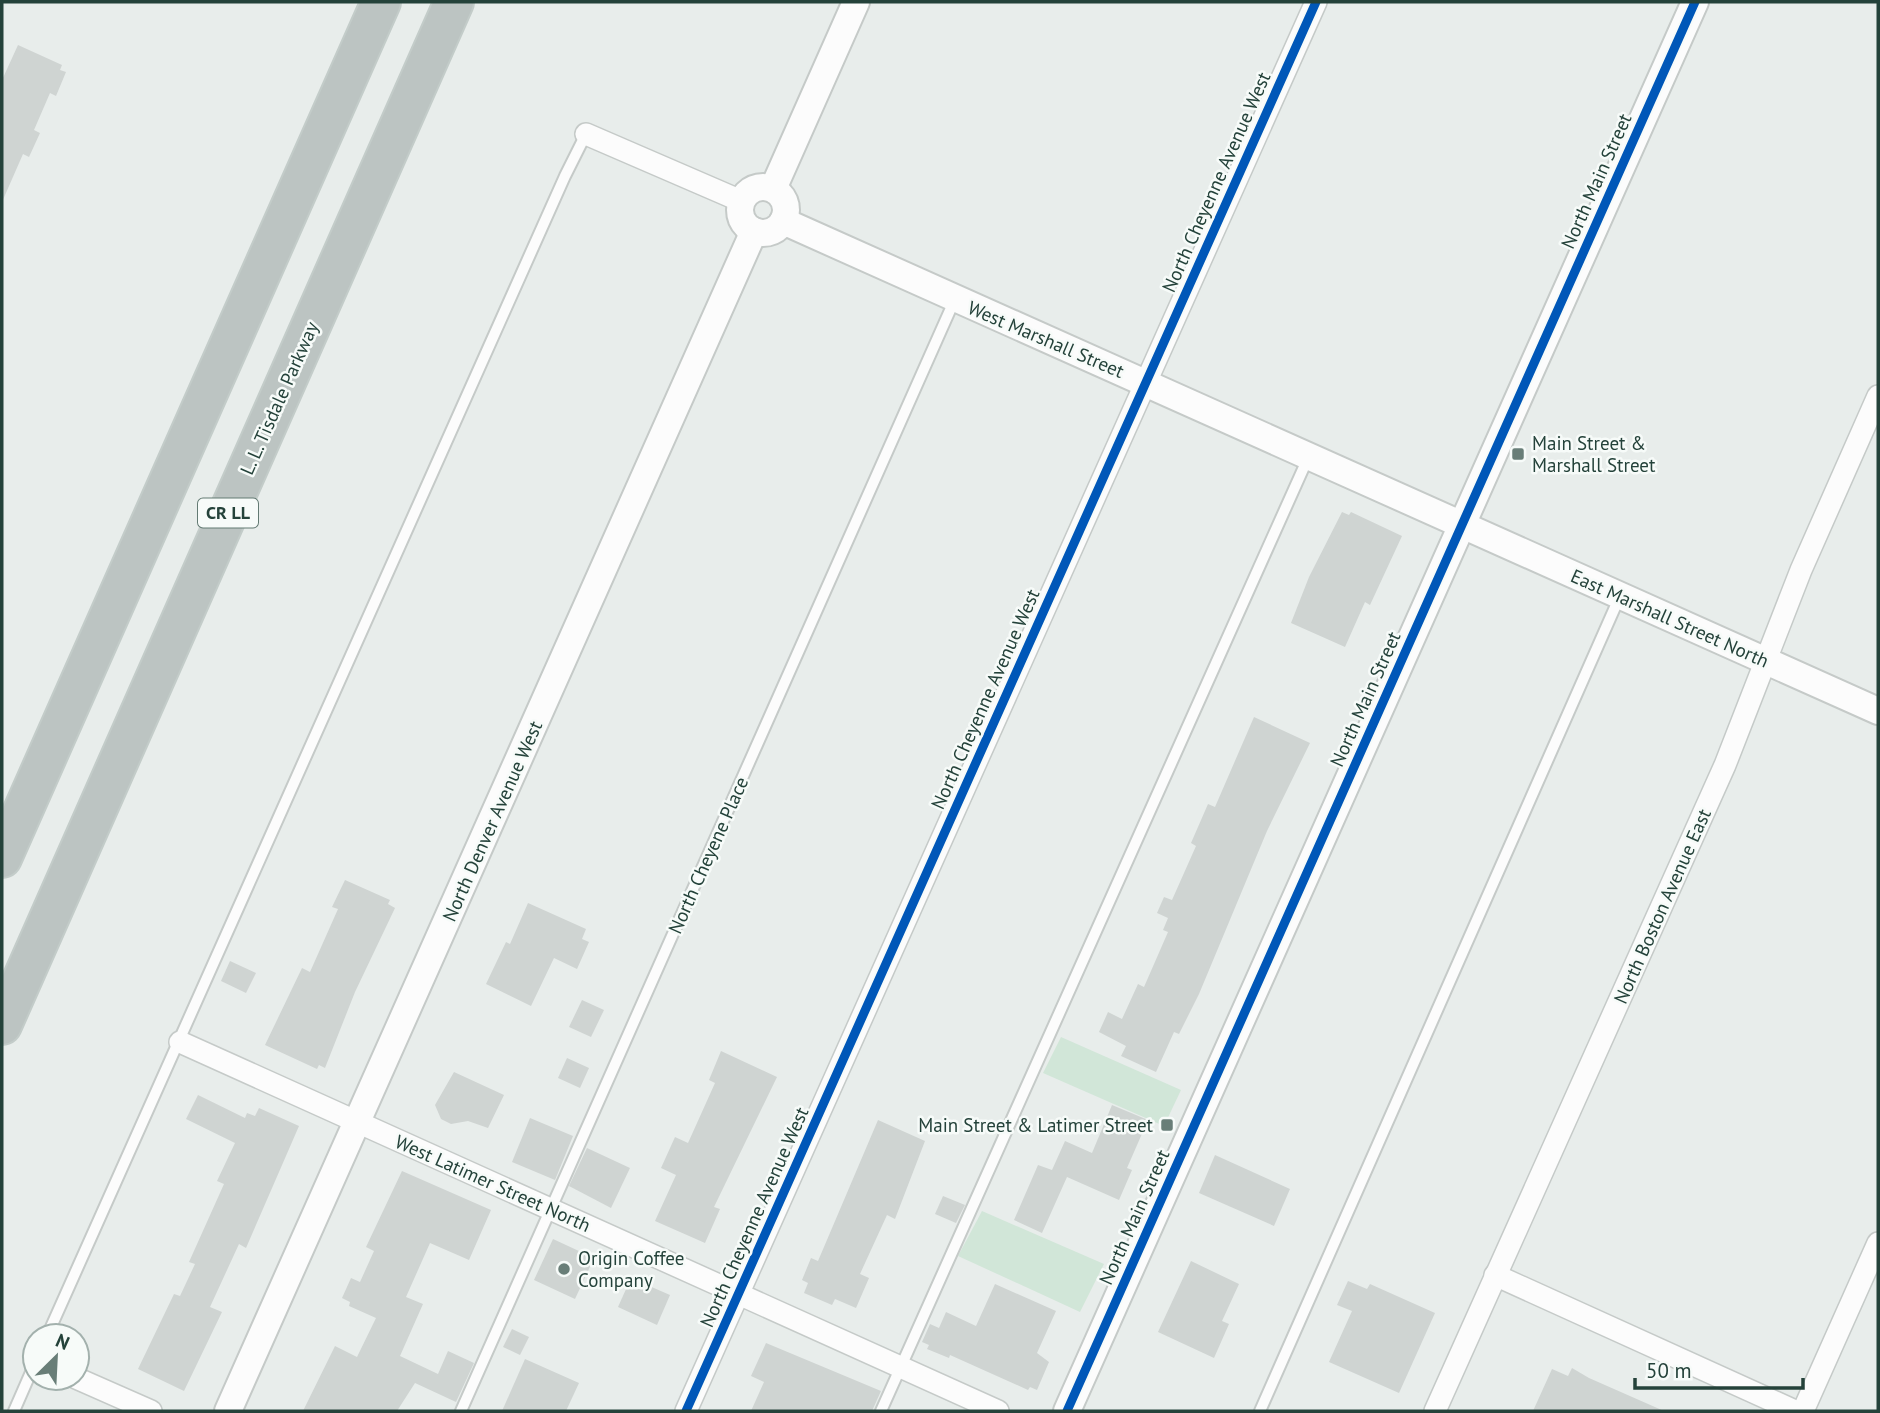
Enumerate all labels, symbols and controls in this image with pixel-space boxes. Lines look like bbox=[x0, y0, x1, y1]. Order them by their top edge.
street label: North Cheyenne Avenue West bbox=[1156, 68, 1276, 296]
street label: North Main Street bbox=[1555, 109, 1637, 252]
street label: West Marshall Street bbox=[964, 295, 1128, 383]
street label: L. L. Tisdale Parkway bbox=[234, 318, 324, 478]
place label: Main Street & Marshall Street bbox=[1532, 431, 1656, 477]
marker: Main Street & Marshall Street bbox=[1510, 446, 1526, 462]
road number: CR LL bbox=[198, 499, 258, 528]
street label: East Marshall Street North bbox=[1567, 563, 1773, 673]
street label: North Cheyenne Avenue West bbox=[925, 585, 1045, 813]
street label: North Main Street bbox=[1324, 627, 1406, 770]
street label: North Denver Avenue West bbox=[437, 716, 547, 925]
street label: North Cheyene Place bbox=[663, 773, 753, 937]
street label: North Boston Avenue East bbox=[1608, 804, 1716, 1007]
street label: North Cheyenne Avenue West bbox=[694, 1103, 814, 1331]
place label: Main Street & Latimer Street bbox=[918, 1113, 1154, 1137]
marker: Main Street & Latimer Street bbox=[1159, 1117, 1175, 1133]
street label: West Latimer Street North bbox=[391, 1129, 595, 1237]
street label: North Main Street bbox=[1093, 1145, 1175, 1288]
place label: Origin Coffee Company bbox=[578, 1246, 684, 1292]
marker: Origin Coffee Company bbox=[556, 1261, 572, 1277]
north arrow bbox=[21, 1322, 91, 1392]
text: N bbox=[52, 1328, 73, 1355]
scale bar bbox=[1635, 1346, 1803, 1390]
text: 50 m bbox=[1646, 1357, 1692, 1384]

